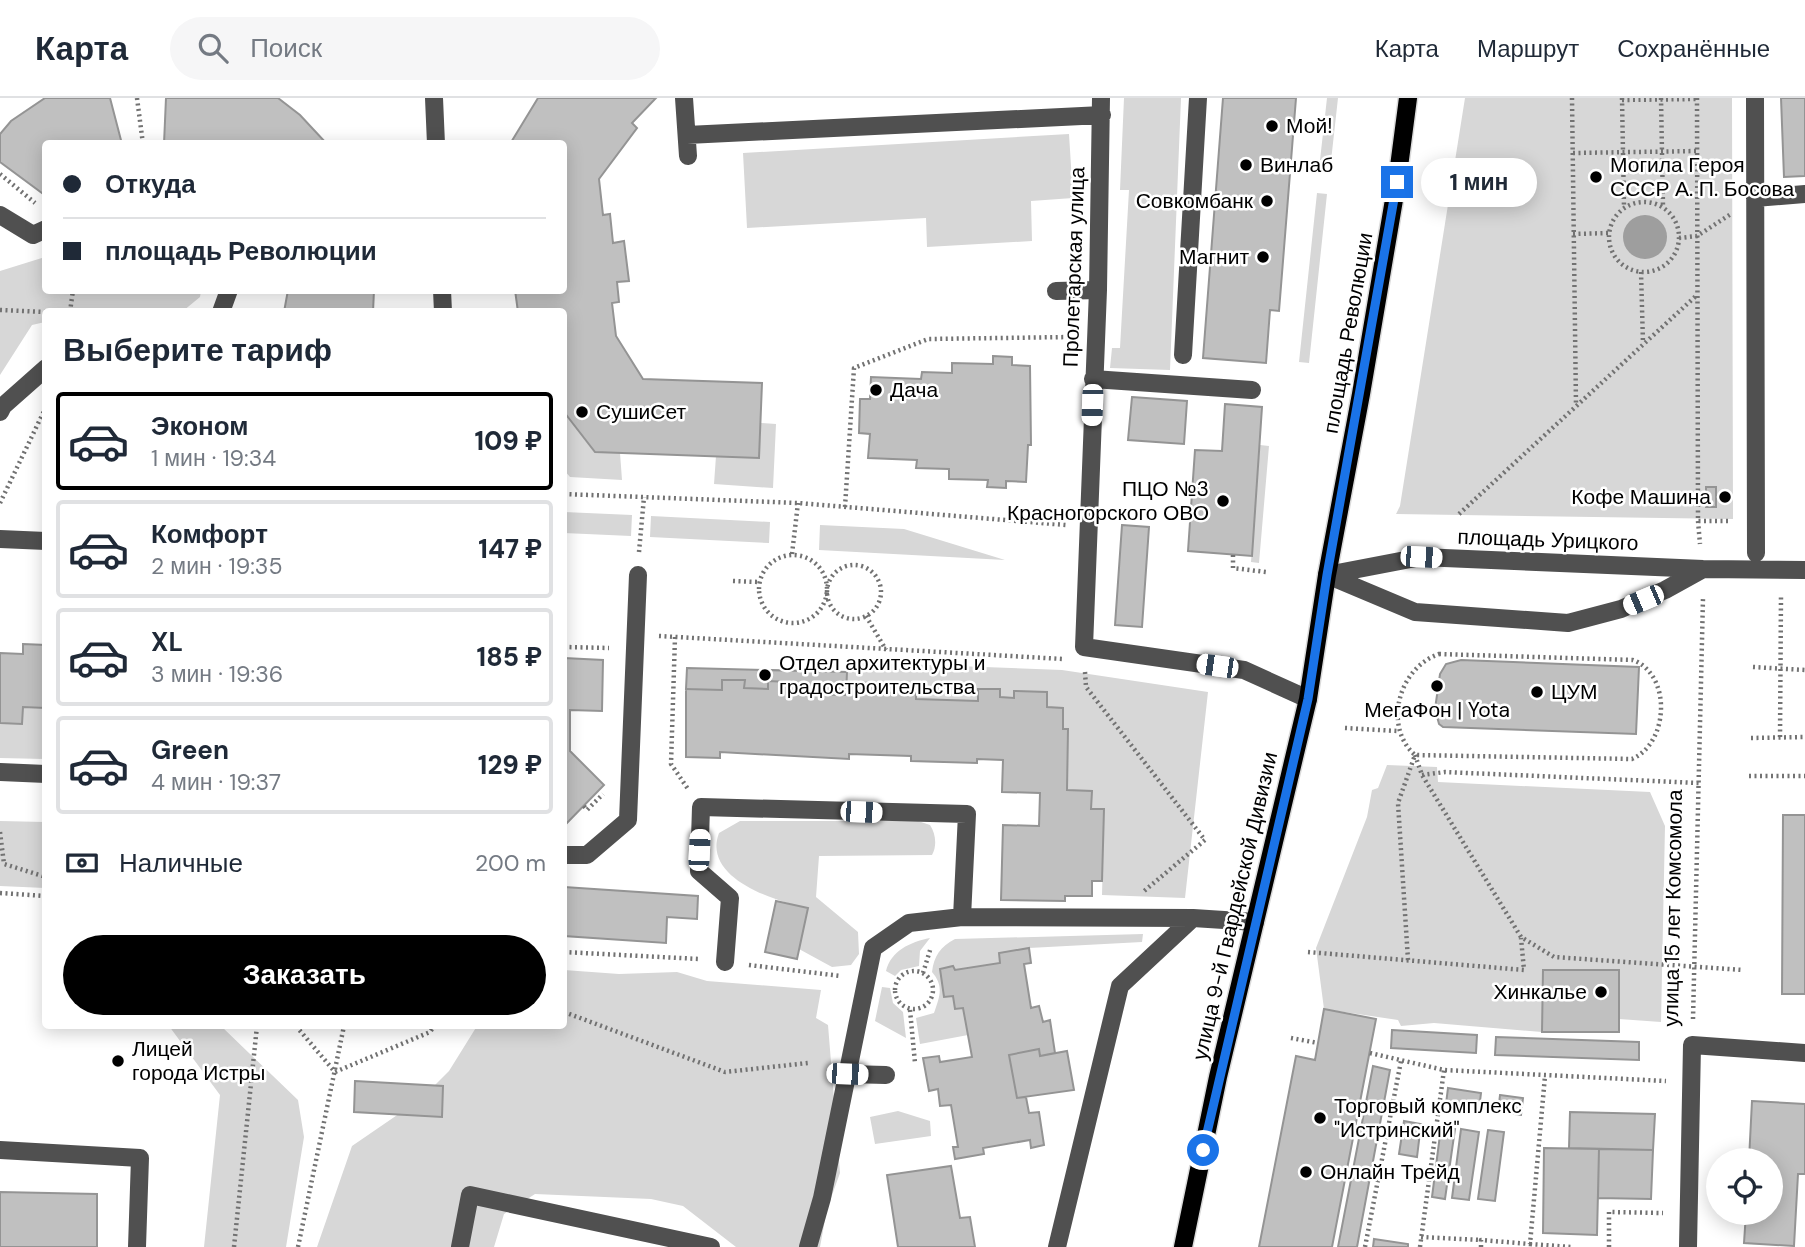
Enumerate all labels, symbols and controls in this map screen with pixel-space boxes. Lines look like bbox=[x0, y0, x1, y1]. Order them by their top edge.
search box bbox=[170, 17, 660, 80]
text: Карта bbox=[35, 27, 128, 70]
icon: search bbox=[194, 29, 232, 67]
text: Поиск bbox=[250, 31, 322, 65]
text: Карта bbox=[1375, 33, 1439, 64]
text: Маршрут bbox=[1477, 33, 1579, 64]
text: Сохранённые bbox=[1617, 33, 1770, 64]
place label: Мой! bbox=[1286, 112, 1332, 140]
marker: Мой! bbox=[1264, 118, 1280, 134]
place label: Винлаб bbox=[1260, 151, 1333, 179]
place label: Могила Героя СССР А. П. Босова bbox=[1610, 151, 1794, 203]
marker: Винлаб bbox=[1238, 157, 1254, 173]
callout: 1 мин bbox=[1422, 158, 1537, 206]
street label: Пролетарская улица bbox=[1057, 166, 1092, 368]
route end bbox=[1381, 166, 1413, 198]
text: Откуда bbox=[105, 167, 196, 201]
text: 1 мин bbox=[1450, 167, 1508, 197]
marker: Могила Героя СССР А. П. Босова bbox=[1588, 169, 1604, 185]
place label: Совкомбанк bbox=[1136, 187, 1254, 215]
marker: Совкомбанк bbox=[1259, 193, 1275, 209]
street label: площадь Революции bbox=[1317, 230, 1379, 436]
text: площадь Революции bbox=[105, 234, 377, 268]
place label: Магнит bbox=[1179, 243, 1249, 271]
marker: Магнит bbox=[1255, 249, 1271, 265]
text: Выберите тариф bbox=[63, 329, 332, 371]
place label: Дача bbox=[890, 376, 938, 404]
marker: Дача bbox=[868, 382, 884, 398]
car bbox=[1081, 384, 1104, 426]
place label: СушиСет bbox=[596, 398, 686, 426]
marker: СушиСет bbox=[574, 404, 590, 420]
text: Эконом bbox=[151, 409, 249, 443]
icon: car bbox=[67, 410, 130, 473]
text: 109 ₽ bbox=[474, 424, 542, 458]
text: 1 мин · 19:34 bbox=[151, 443, 276, 473]
place label: ПЦО №3 Красногорского ОВО bbox=[1007, 475, 1209, 527]
place label: Кофе Машина bbox=[1571, 483, 1711, 511]
marker: Кофе Машина bbox=[1717, 489, 1733, 505]
marker: ПЦО №3 Красногорского ОВО bbox=[1215, 493, 1231, 509]
text: Комфорт bbox=[151, 517, 268, 551]
icon: car bbox=[67, 518, 130, 581]
street label: площадь Урицкого bbox=[1457, 523, 1639, 557]
text: 147 ₽ bbox=[478, 532, 542, 566]
car bbox=[1400, 545, 1443, 569]
text: 2 мин · 19:35 bbox=[151, 551, 282, 581]
car bbox=[1620, 582, 1667, 618]
text: XL bbox=[151, 625, 183, 659]
icon: car bbox=[67, 626, 130, 689]
text: 185 ₽ bbox=[477, 640, 542, 674]
place label: Отдел архитектуры и градостроительства bbox=[779, 649, 985, 701]
car bbox=[1195, 653, 1240, 679]
text: 3 мин · 19:36 bbox=[151, 659, 283, 689]
marker: Отдел архитектуры и градостроительства bbox=[757, 667, 773, 683]
marker: МегаФон | Yota bbox=[1429, 678, 1445, 694]
place label: ЦУМ bbox=[1551, 678, 1597, 706]
marker: ЦУМ bbox=[1529, 684, 1545, 700]
place label: МегаФон | Yota bbox=[1364, 696, 1510, 724]
text: Green bbox=[151, 733, 229, 767]
icon: car bbox=[67, 734, 130, 797]
text: 129 ₽ bbox=[478, 748, 542, 782]
street label: улица 9-й Гвардейской Дивизии bbox=[1186, 749, 1284, 1063]
text: 4 мин · 19:37 bbox=[151, 767, 281, 797]
street label: улица 15 лет Комсомола bbox=[1657, 789, 1689, 1027]
car bbox=[840, 801, 883, 823]
car bbox=[688, 828, 711, 872]
icon: cash bbox=[63, 844, 101, 882]
text: Наличные bbox=[119, 846, 243, 880]
text: 200 m bbox=[475, 848, 546, 878]
button: Заказать bbox=[63, 935, 546, 1015]
place label: Хинкалье bbox=[1493, 978, 1587, 1006]
marker: Хинкалье bbox=[1593, 984, 1609, 1000]
place label: Лицей города Истры bbox=[132, 1035, 265, 1087]
marker: Лицей города Истры bbox=[110, 1053, 126, 1069]
car bbox=[826, 1063, 869, 1085]
place label: Торговый комплекс "Истринский" bbox=[1334, 1092, 1522, 1144]
marker: Торговый комплекс "Истринский" bbox=[1312, 1110, 1328, 1126]
route start bbox=[1187, 1134, 1219, 1166]
map controls bbox=[1706, 1148, 1783, 1225]
button: locate bbox=[1706, 1148, 1783, 1225]
place label: Онлайн Трейд bbox=[1320, 1158, 1460, 1186]
marker: Онлайн Трейд bbox=[1298, 1164, 1314, 1180]

